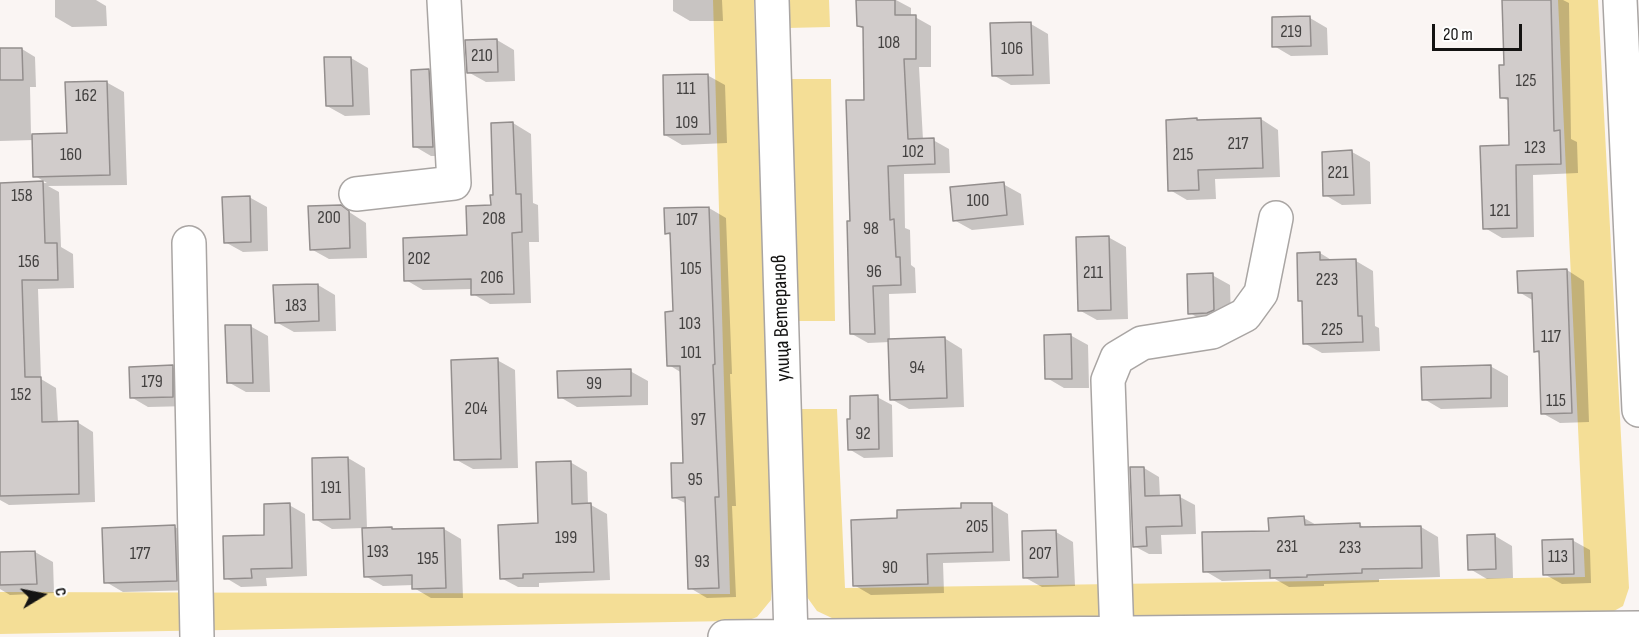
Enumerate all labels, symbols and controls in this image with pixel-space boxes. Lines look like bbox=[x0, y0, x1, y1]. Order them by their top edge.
scale bar bbox=[1435, 12, 1525, 50]
house number: 219 bbox=[1280, 21, 1302, 43]
text: 20 m bbox=[1443, 24, 1473, 45]
house number: 108 bbox=[878, 32, 900, 54]
house number: 106 bbox=[1001, 38, 1023, 60]
house number: 210 bbox=[471, 45, 493, 67]
house number: 125 bbox=[1515, 70, 1537, 92]
house number: 111 bbox=[677, 78, 695, 100]
house number: 162 bbox=[75, 85, 97, 107]
house number: 109 bbox=[676, 112, 698, 134]
house number: 217 bbox=[1228, 133, 1248, 155]
house number: 123 bbox=[1524, 137, 1546, 159]
house number: 102 bbox=[902, 141, 924, 163]
house number: 160 bbox=[60, 144, 82, 166]
house number: 215 bbox=[1173, 144, 1193, 166]
house number: 221 bbox=[1327, 162, 1349, 184]
house number: 158 bbox=[11, 185, 33, 207]
house number: 100 bbox=[967, 190, 989, 212]
house number: 121 bbox=[1490, 200, 1510, 222]
house number: 200 bbox=[317, 207, 341, 229]
house number: 208 bbox=[482, 208, 506, 230]
house number: 107 bbox=[676, 209, 698, 231]
house number: 98 bbox=[863, 218, 879, 240]
house number: 202 bbox=[408, 248, 430, 270]
house number: 156 bbox=[18, 251, 40, 273]
street label: улица Ветеранов bbox=[767, 254, 797, 382]
house number: 105 bbox=[680, 258, 702, 280]
house number: 96 bbox=[866, 261, 882, 283]
house number: 211 bbox=[1083, 262, 1103, 284]
house number: 206 bbox=[480, 267, 504, 289]
house number: 223 bbox=[1316, 269, 1338, 291]
house number: 183 bbox=[285, 295, 307, 317]
house number: 103 bbox=[679, 313, 701, 335]
house number: 225 bbox=[1321, 319, 1343, 341]
house number: 117 bbox=[1541, 326, 1561, 348]
house number: 101 bbox=[681, 342, 701, 364]
house number: 94 bbox=[909, 357, 925, 379]
house number: 179 bbox=[141, 371, 163, 393]
house number: 99 bbox=[586, 373, 602, 395]
house number: 152 bbox=[11, 384, 31, 406]
house number: 115 bbox=[1546, 390, 1566, 412]
house number: 204 bbox=[465, 398, 487, 420]
house number: 97 bbox=[690, 409, 706, 431]
house number: 92 bbox=[855, 423, 871, 445]
house number: 95 bbox=[687, 469, 703, 491]
house number: 191 bbox=[321, 477, 341, 499]
house number: 205 bbox=[966, 516, 988, 538]
house number: 199 bbox=[555, 527, 577, 549]
house number: 231 bbox=[1276, 536, 1298, 558]
house number: 233 bbox=[1339, 537, 1361, 559]
house number: 193 bbox=[367, 541, 389, 563]
house number: 177 bbox=[130, 543, 150, 565]
house number: 207 bbox=[1029, 543, 1051, 565]
house number: 113 bbox=[1548, 546, 1568, 568]
house number: 195 bbox=[417, 548, 439, 570]
house number: 93 bbox=[694, 551, 710, 573]
house number: 90 bbox=[882, 557, 898, 579]
north arrow bbox=[12, 565, 72, 625]
text: С bbox=[50, 586, 70, 597]

